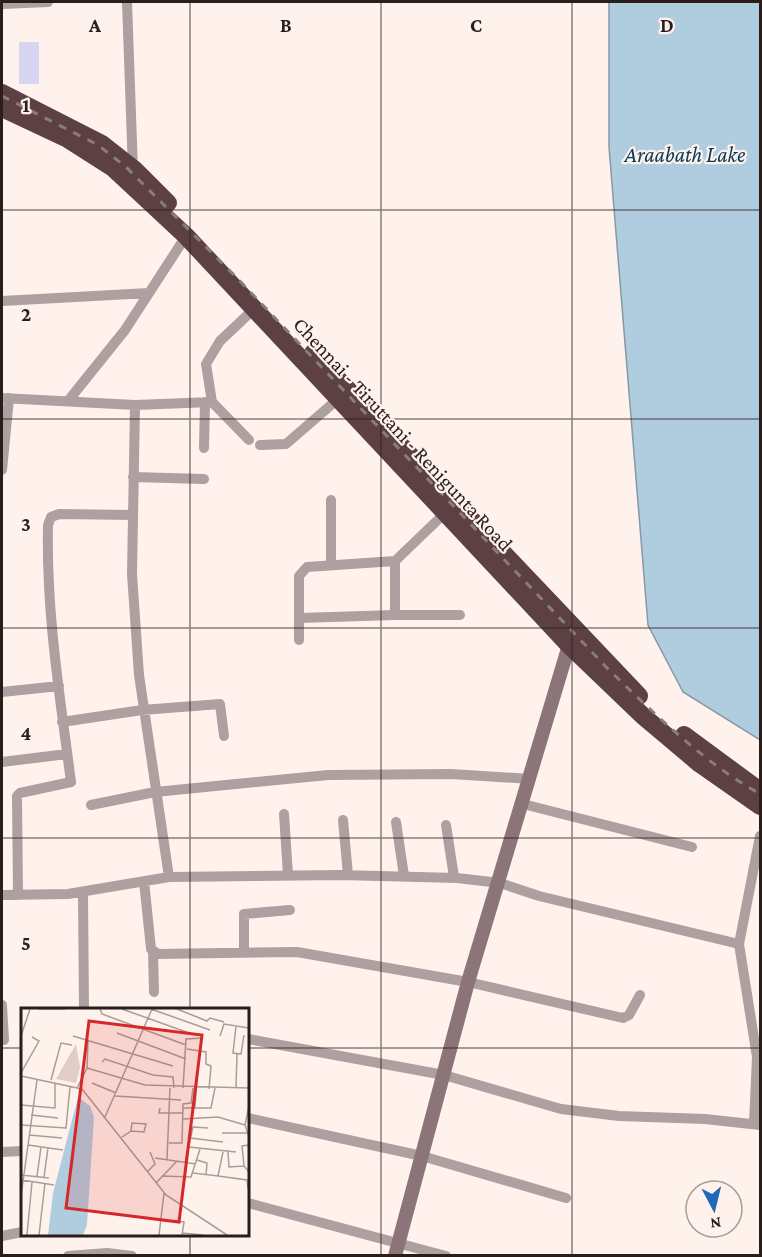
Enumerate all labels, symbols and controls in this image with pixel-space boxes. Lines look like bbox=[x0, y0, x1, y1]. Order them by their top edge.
text: A bbox=[88, 14, 102, 36]
text: B bbox=[280, 14, 292, 36]
text: C bbox=[470, 14, 482, 36]
text: D bbox=[660, 14, 674, 36]
text: 1 bbox=[22, 94, 30, 116]
water label: Araabath Lake bbox=[624, 142, 746, 167]
text: 2 bbox=[21, 303, 31, 325]
street label: Chennai - Tiruttani - Renigunta Road bbox=[288, 312, 518, 556]
text: 3 bbox=[21, 513, 31, 535]
text: 4 bbox=[21, 722, 32, 744]
text: 5 bbox=[21, 932, 31, 954]
inset map bbox=[21, 1008, 249, 1236]
north arrow bbox=[684, 1179, 744, 1239]
text: N bbox=[709, 1214, 722, 1233]

